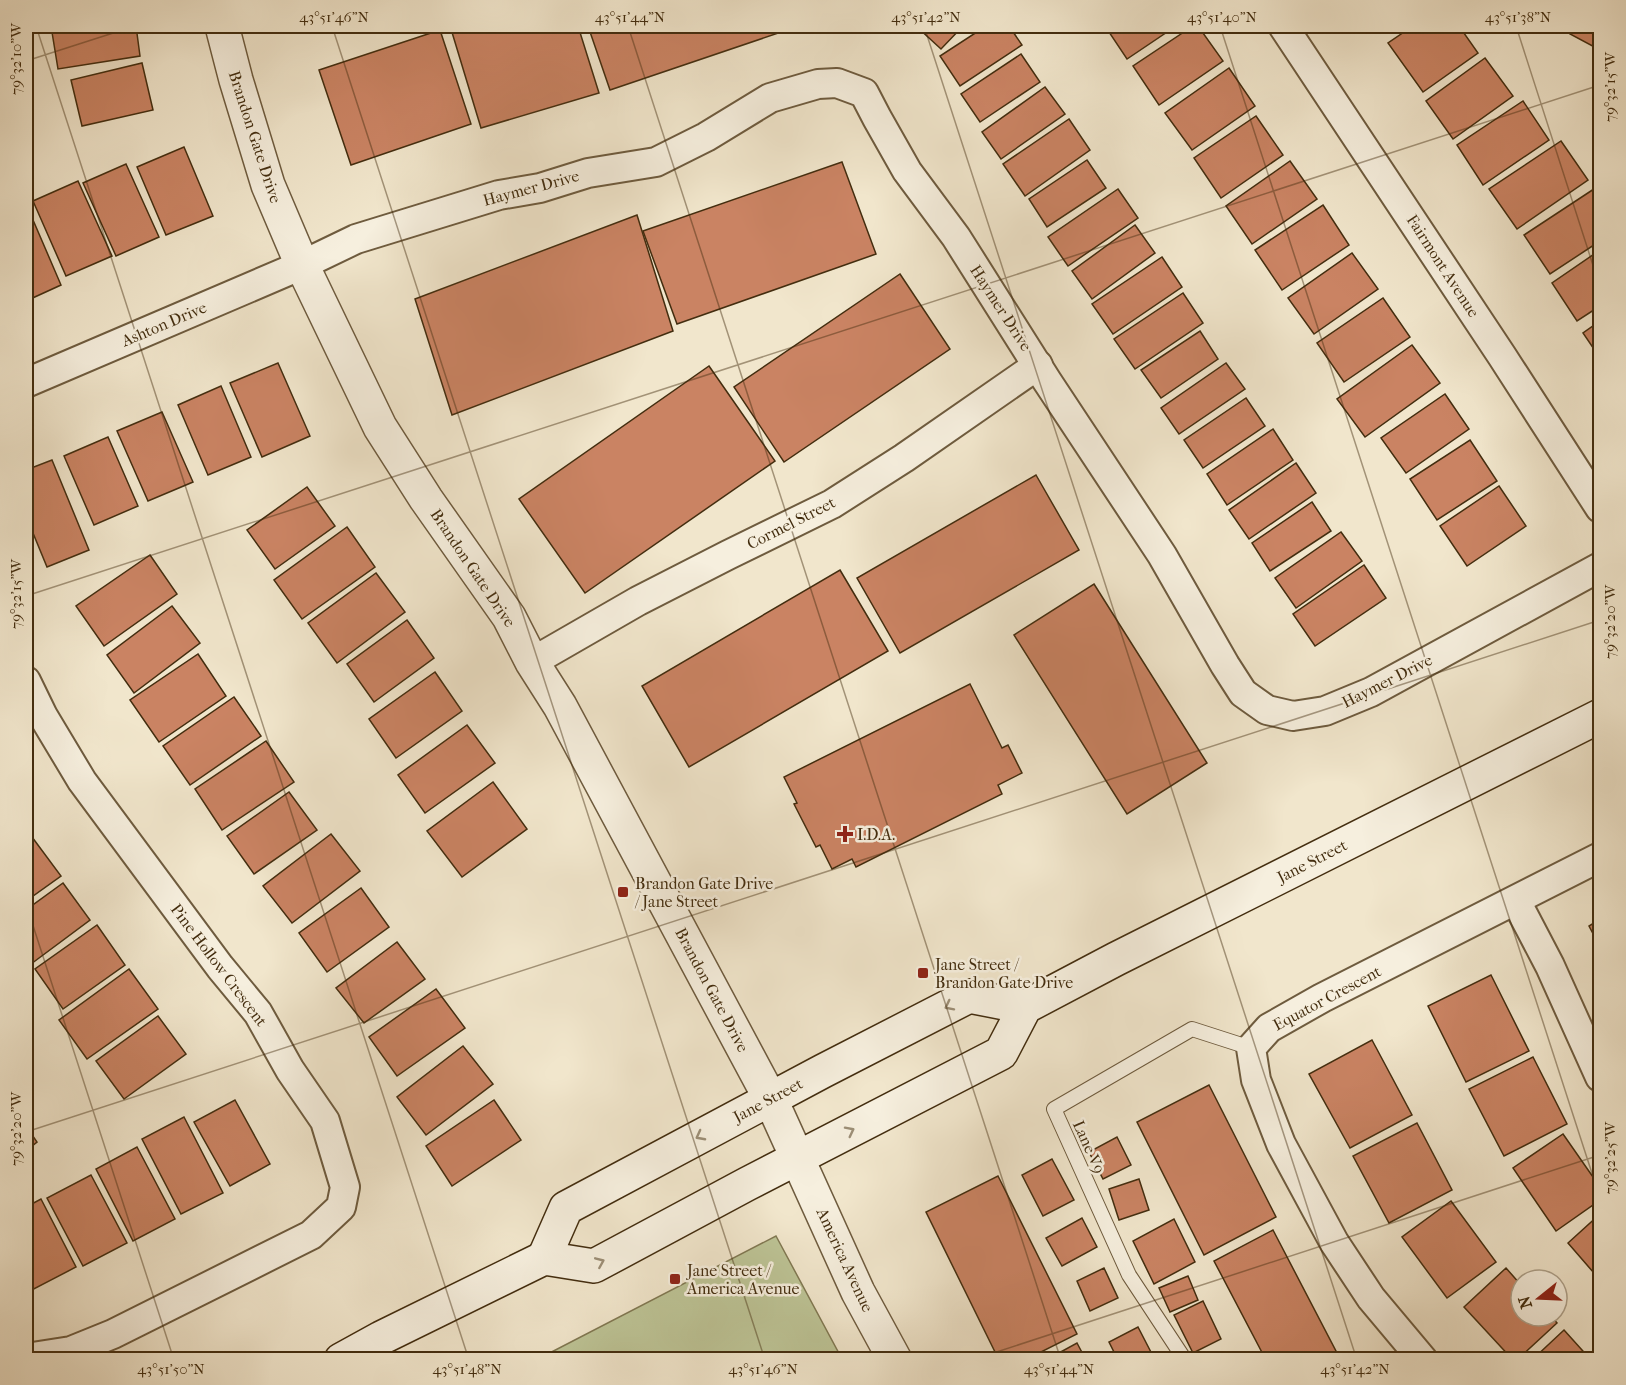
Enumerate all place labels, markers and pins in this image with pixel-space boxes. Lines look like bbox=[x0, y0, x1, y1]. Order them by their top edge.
place label: I.D.A. bbox=[857, 825, 895, 844]
marker: I.D.A. bbox=[838, 827, 852, 841]
place label: Brandon Gate Drive / Jane Street bbox=[634, 874, 773, 911]
marker: Brandon Gate Drive / Jane Street bbox=[616, 885, 630, 899]
place label: Jane Street / Brandon Gate Drive bbox=[933, 955, 1073, 992]
marker: Jane Street / Brandon Gate Drive bbox=[916, 966, 930, 980]
place label: Jane Street / America Avenue bbox=[685, 1261, 800, 1298]
marker: Jane Street / America Avenue bbox=[668, 1272, 682, 1286]

